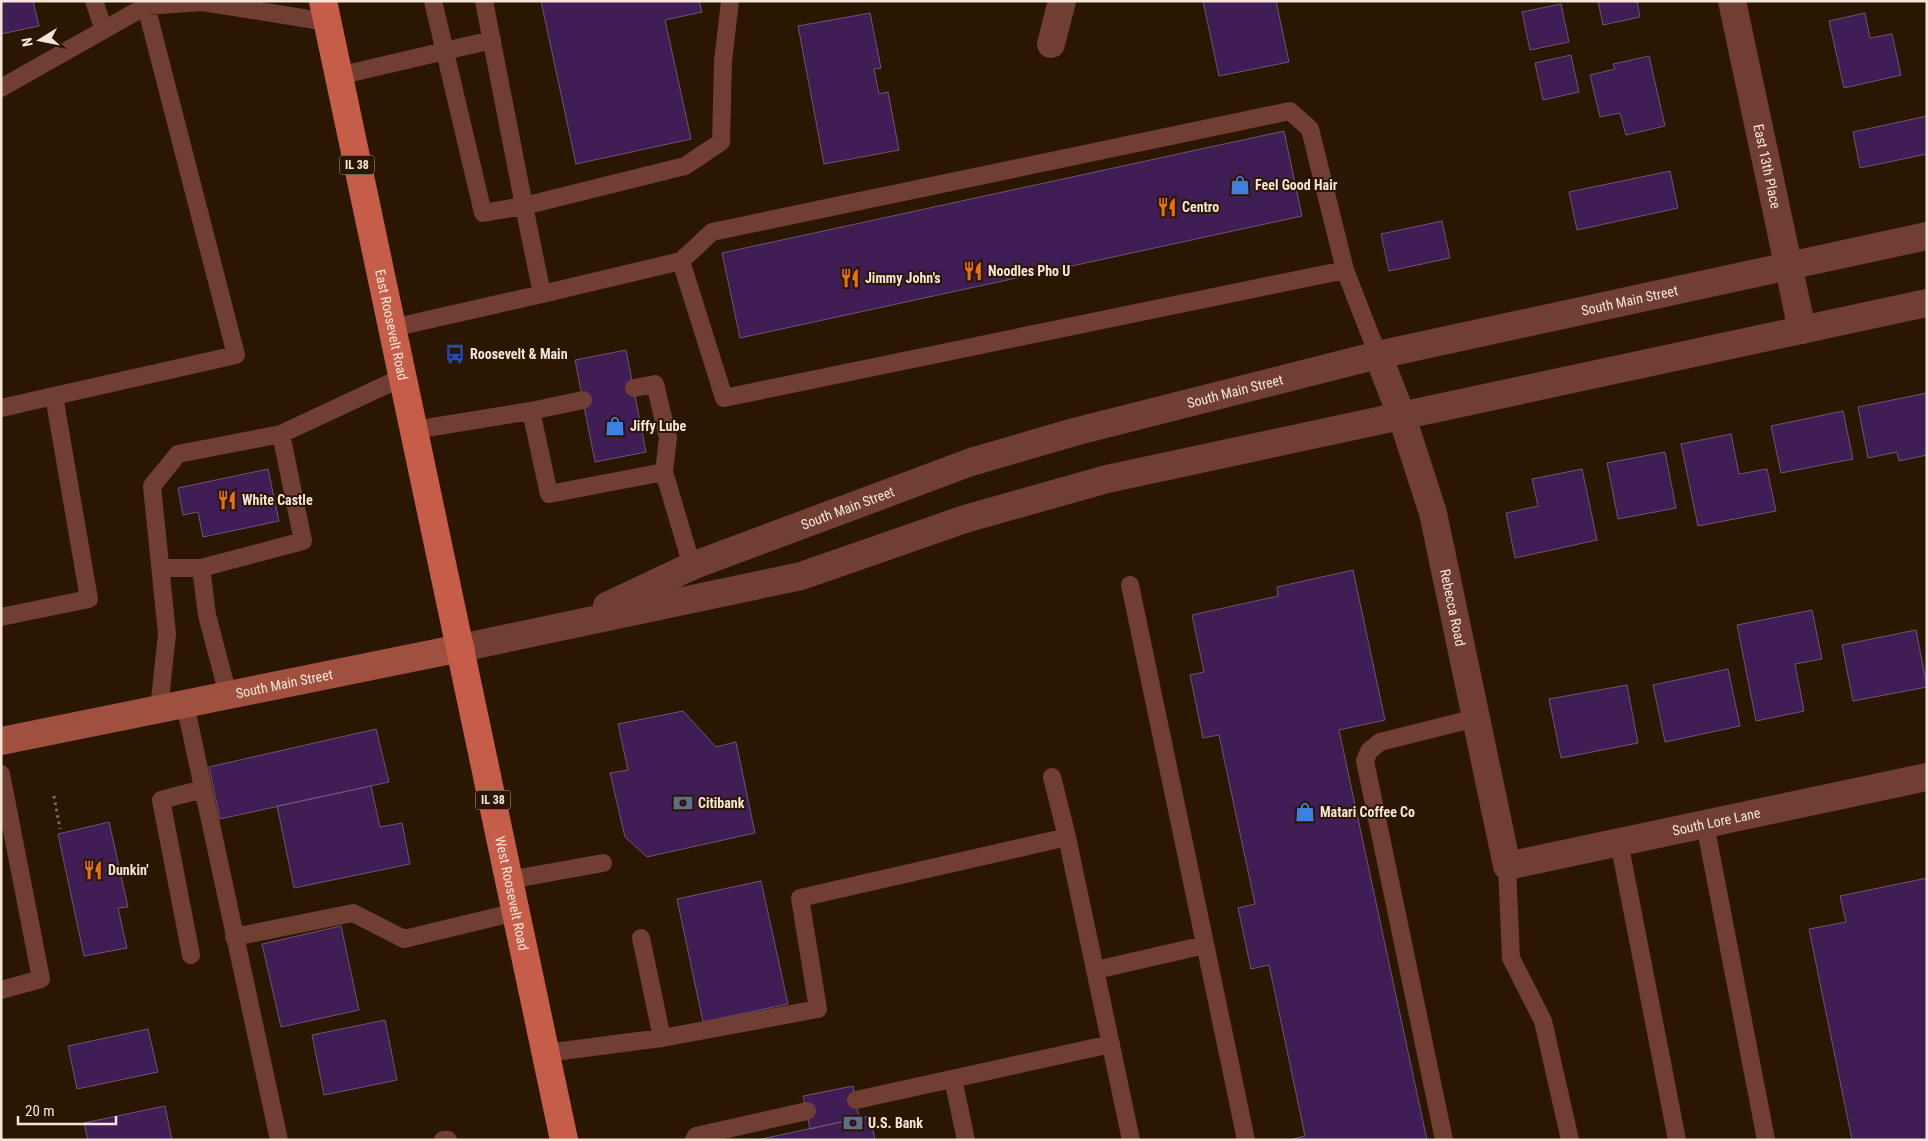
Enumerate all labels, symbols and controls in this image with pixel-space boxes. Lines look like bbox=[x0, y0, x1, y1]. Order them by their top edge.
north arrow bbox=[15, 15, 65, 65]
text: N bbox=[19, 37, 36, 48]
street label: East 13th Place bbox=[1750, 122, 1784, 211]
road number: IL 38 bbox=[340, 156, 374, 174]
shop icon: Feel Good Hair bbox=[1229, 174, 1251, 196]
place label: Feel Good Hair bbox=[1255, 177, 1338, 193]
restaurant icon: Centro bbox=[1156, 196, 1178, 218]
place label: Centro bbox=[1182, 199, 1219, 215]
restaurant icon: Noodles Pho U bbox=[962, 260, 984, 282]
place label: Noodles Pho U bbox=[988, 263, 1070, 279]
restaurant icon: Jimmy John's bbox=[839, 267, 861, 289]
street label: East Roosevelt Road bbox=[372, 268, 411, 382]
place label: Jimmy John's bbox=[865, 270, 941, 286]
street label: South Main Street bbox=[1580, 282, 1679, 319]
bus stop icon: Roosevelt & Main bbox=[444, 343, 466, 365]
place label: Roosevelt & Main bbox=[470, 346, 568, 362]
street label: South Main Street bbox=[1185, 371, 1285, 411]
shop icon: Jiffy Lube bbox=[604, 415, 626, 437]
place label: Jiffy Lube bbox=[630, 418, 686, 434]
street label: South Main Street bbox=[799, 483, 897, 533]
restaurant icon: White Castle bbox=[216, 489, 238, 511]
place label: White Castle bbox=[242, 492, 313, 508]
street label: Rebecca Road bbox=[1437, 568, 1469, 648]
street label: South Main Street bbox=[234, 666, 334, 701]
road number: IL 38 bbox=[476, 790, 510, 810]
bank icon: Citibank bbox=[672, 792, 694, 814]
place label: Citibank bbox=[698, 795, 745, 811]
shop icon: Matari Coffee Co bbox=[1294, 801, 1316, 823]
place label: Matari Coffee Co bbox=[1320, 804, 1415, 820]
street label: South Lore Lane bbox=[1671, 804, 1762, 839]
street label: West Roosevelt Road bbox=[492, 835, 532, 952]
restaurant icon: Dunkin' bbox=[82, 859, 104, 881]
place label: Dunkin' bbox=[108, 862, 149, 878]
scale bar bbox=[18, 1094, 115, 1126]
text: 20 m bbox=[25, 1102, 55, 1120]
bank icon: U.S. Bank bbox=[842, 1112, 864, 1134]
place label: U.S. Bank bbox=[868, 1115, 923, 1131]

